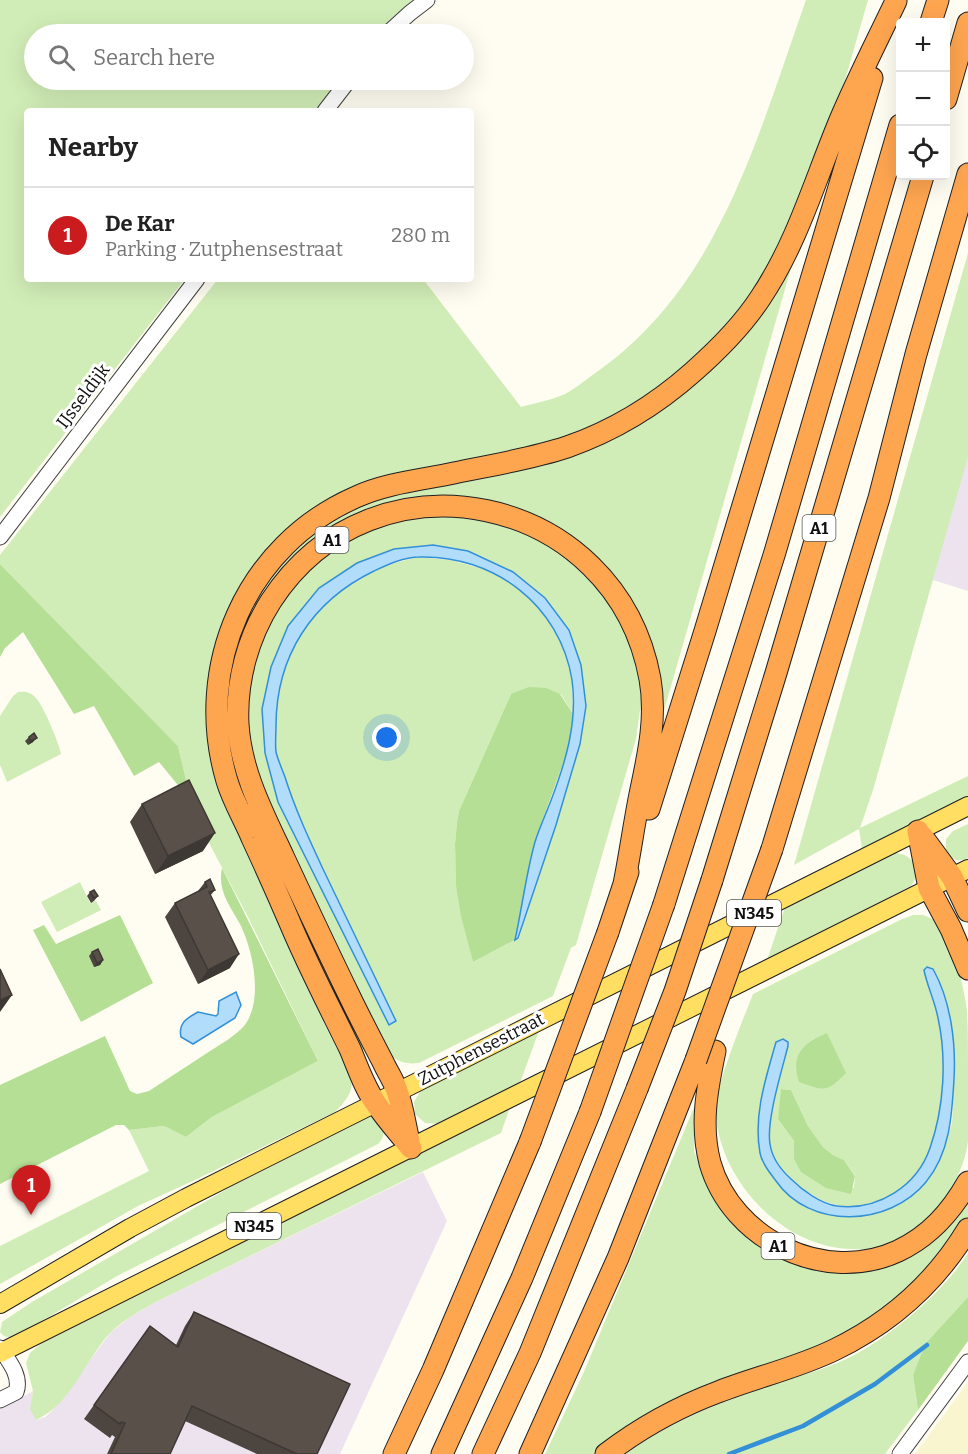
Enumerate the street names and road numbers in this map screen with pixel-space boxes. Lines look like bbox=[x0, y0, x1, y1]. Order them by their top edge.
street label: IJsseldijk bbox=[52, 359, 115, 433]
road number: A1 bbox=[802, 515, 836, 541]
road number: A1 bbox=[316, 527, 348, 553]
road number: N345 bbox=[727, 900, 781, 926]
street label: Zutphensestraat bbox=[414, 1007, 548, 1090]
road number: N345 bbox=[227, 1213, 281, 1239]
road number: A1 bbox=[762, 1233, 794, 1259]

